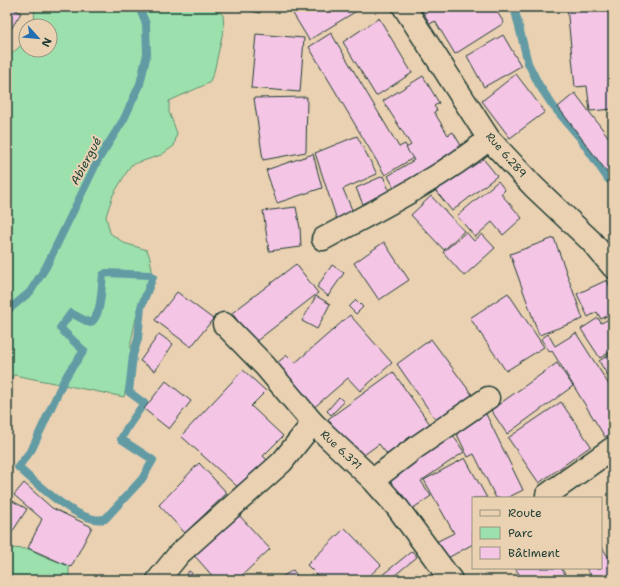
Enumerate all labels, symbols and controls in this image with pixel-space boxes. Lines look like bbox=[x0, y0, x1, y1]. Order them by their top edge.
north arrow bbox=[18, 18, 58, 58]
text: N bbox=[38, 35, 55, 50]
street label: Rue 6.289 bbox=[482, 129, 530, 181]
water label: Abiergué bbox=[67, 134, 105, 188]
street label: Rue 6.371 bbox=[317, 427, 365, 473]
legend bbox=[472, 497, 602, 569]
text: Route bbox=[508, 505, 542, 521]
text: Parc bbox=[508, 525, 533, 541]
text: Bâtiment bbox=[508, 545, 560, 561]

